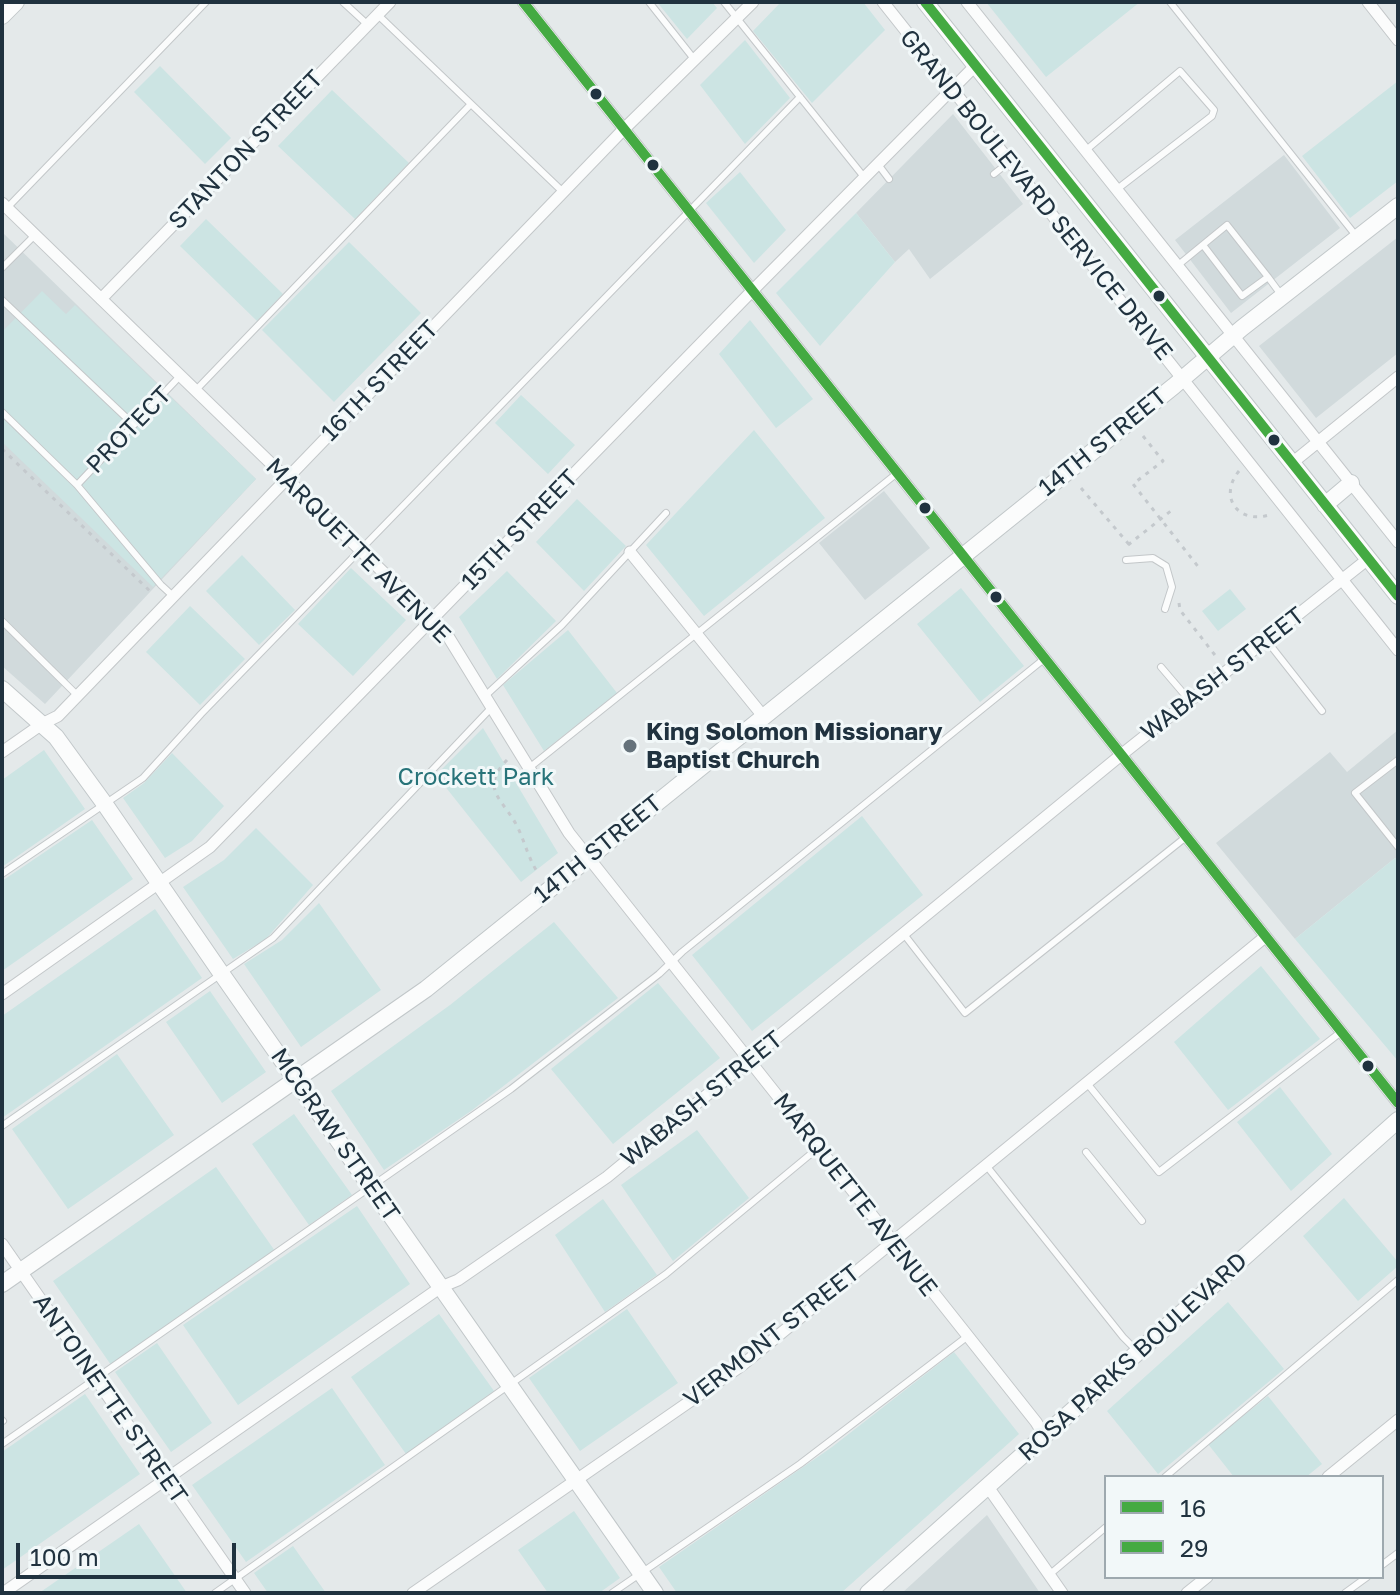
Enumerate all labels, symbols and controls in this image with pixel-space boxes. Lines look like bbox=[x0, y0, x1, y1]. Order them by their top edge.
street label: GRAND BOULEVARD SERVICE DRIVE bbox=[894, 24, 1178, 366]
street label: STANTON STREET bbox=[163, 65, 329, 235]
unlabelled marker bbox=[588, 86, 604, 102]
unlabelled marker bbox=[645, 157, 661, 173]
unlabelled marker bbox=[1151, 288, 1167, 304]
street label: 16TH STREET bbox=[315, 315, 445, 447]
street label: PROTECT bbox=[81, 381, 177, 479]
street label: 14TH STREET bbox=[1033, 382, 1173, 502]
unlabelled marker bbox=[1266, 432, 1282, 448]
street label: MARQUETTE AVENUE bbox=[260, 453, 456, 649]
street label: 15TH STREET bbox=[456, 464, 584, 596]
unlabelled marker bbox=[917, 500, 933, 516]
unlabelled marker bbox=[988, 589, 1004, 605]
street label: WABASH STREET bbox=[1136, 601, 1310, 747]
place label: King Solomon Missionary Baptist Church bbox=[646, 718, 943, 774]
marker: King Solomon Missionary Baptist Church bbox=[621, 737, 639, 755]
park label: Crockett Park bbox=[398, 763, 554, 791]
street label: 14TH STREET bbox=[528, 789, 668, 909]
street label: WABASH STREET bbox=[615, 1025, 789, 1173]
street label: MCGRAW STREET bbox=[265, 1043, 405, 1227]
unlabelled marker bbox=[1360, 1058, 1376, 1074]
street label: MARQUETTE AVENUE bbox=[767, 1088, 943, 1302]
street label: ROSA PARKS BOULEVARD bbox=[1013, 1247, 1253, 1467]
street label: VERMONT STREET bbox=[678, 1258, 866, 1414]
street label: ANTOINETTE STREET bbox=[27, 1289, 193, 1509]
legend bbox=[1104, 1475, 1384, 1579]
text: 16 bbox=[1180, 1493, 1206, 1522]
scale bar bbox=[20, 1527, 240, 1577]
text: 29 bbox=[1180, 1533, 1208, 1562]
text: 100 m bbox=[30, 1542, 99, 1571]

